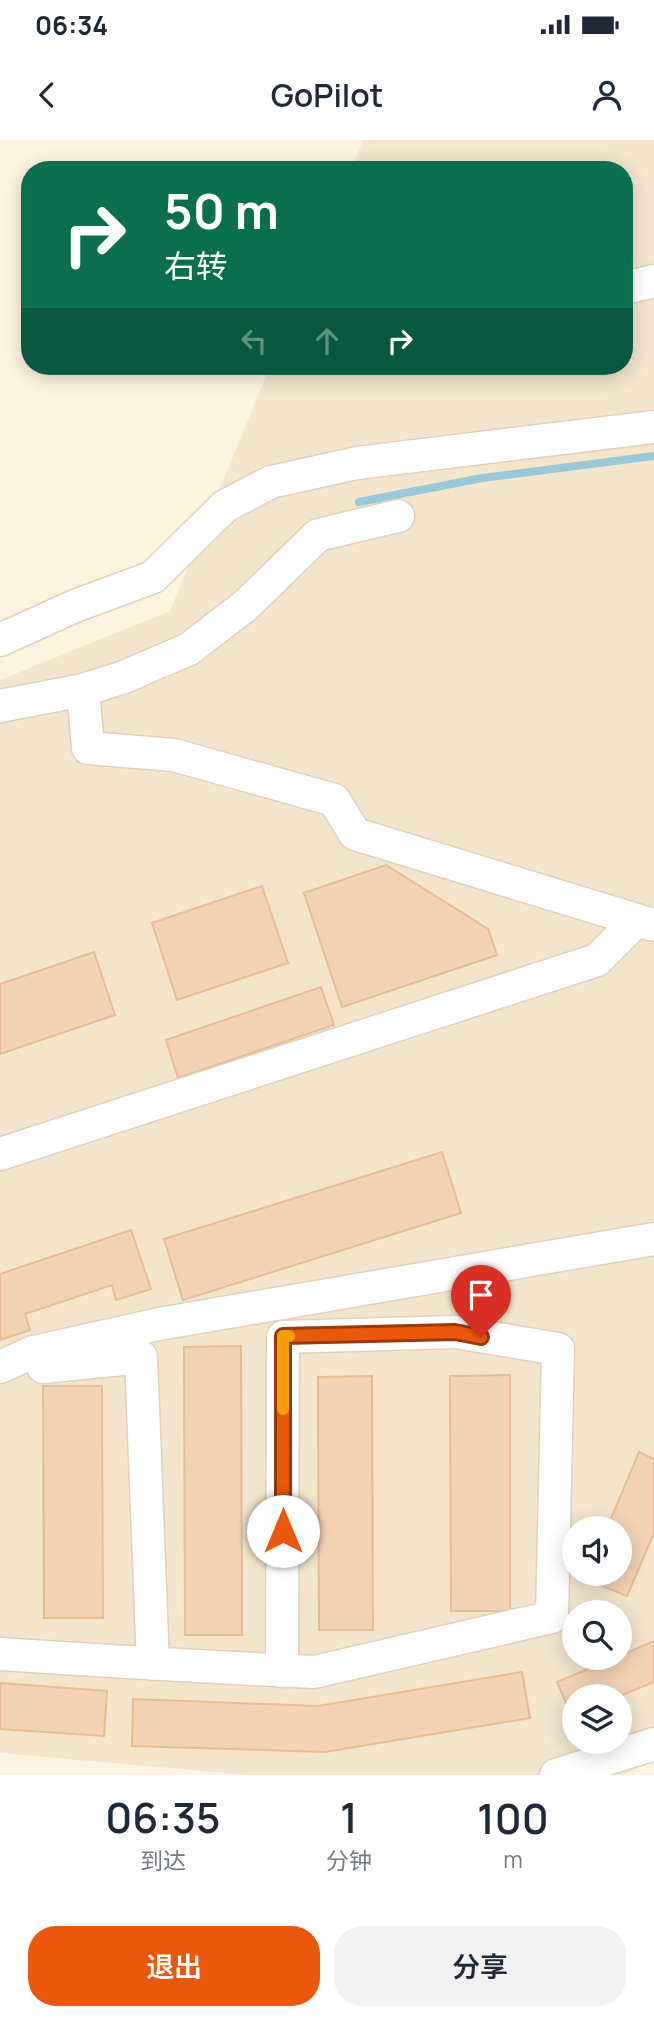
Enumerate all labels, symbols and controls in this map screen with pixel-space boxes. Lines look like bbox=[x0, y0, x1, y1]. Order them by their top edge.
text: 06:34 bbox=[35, 7, 108, 43]
text: GoPilot bbox=[271, 73, 383, 117]
icon: back bbox=[28, 76, 66, 114]
icon: person bbox=[588, 76, 626, 114]
text: 50 m bbox=[164, 177, 279, 244]
icon: right bbox=[49, 189, 140, 280]
text: 右转 bbox=[164, 244, 228, 288]
icon: left bbox=[235, 322, 273, 360]
icon: ahead bbox=[308, 322, 346, 360]
icon: right bbox=[381, 322, 419, 360]
pin bbox=[451, 1265, 511, 1337]
icon: arrive bbox=[462, 1276, 500, 1314]
position arrow bbox=[246, 1494, 320, 1568]
map controls bbox=[562, 1516, 632, 1754]
button: sound bbox=[562, 1516, 632, 1586]
button: search bbox=[562, 1600, 632, 1670]
button: layers bbox=[562, 1684, 632, 1754]
text: 06:35 bbox=[105, 1788, 221, 1846]
text: 1 bbox=[340, 1788, 358, 1846]
text: 100 bbox=[477, 1789, 549, 1847]
text: m bbox=[503, 1843, 523, 1875]
text: 到达 bbox=[140, 1844, 186, 1876]
text: 分钟 bbox=[326, 1844, 372, 1876]
button: 退出 bbox=[28, 1926, 320, 2006]
button: 分享 bbox=[334, 1926, 626, 2006]

